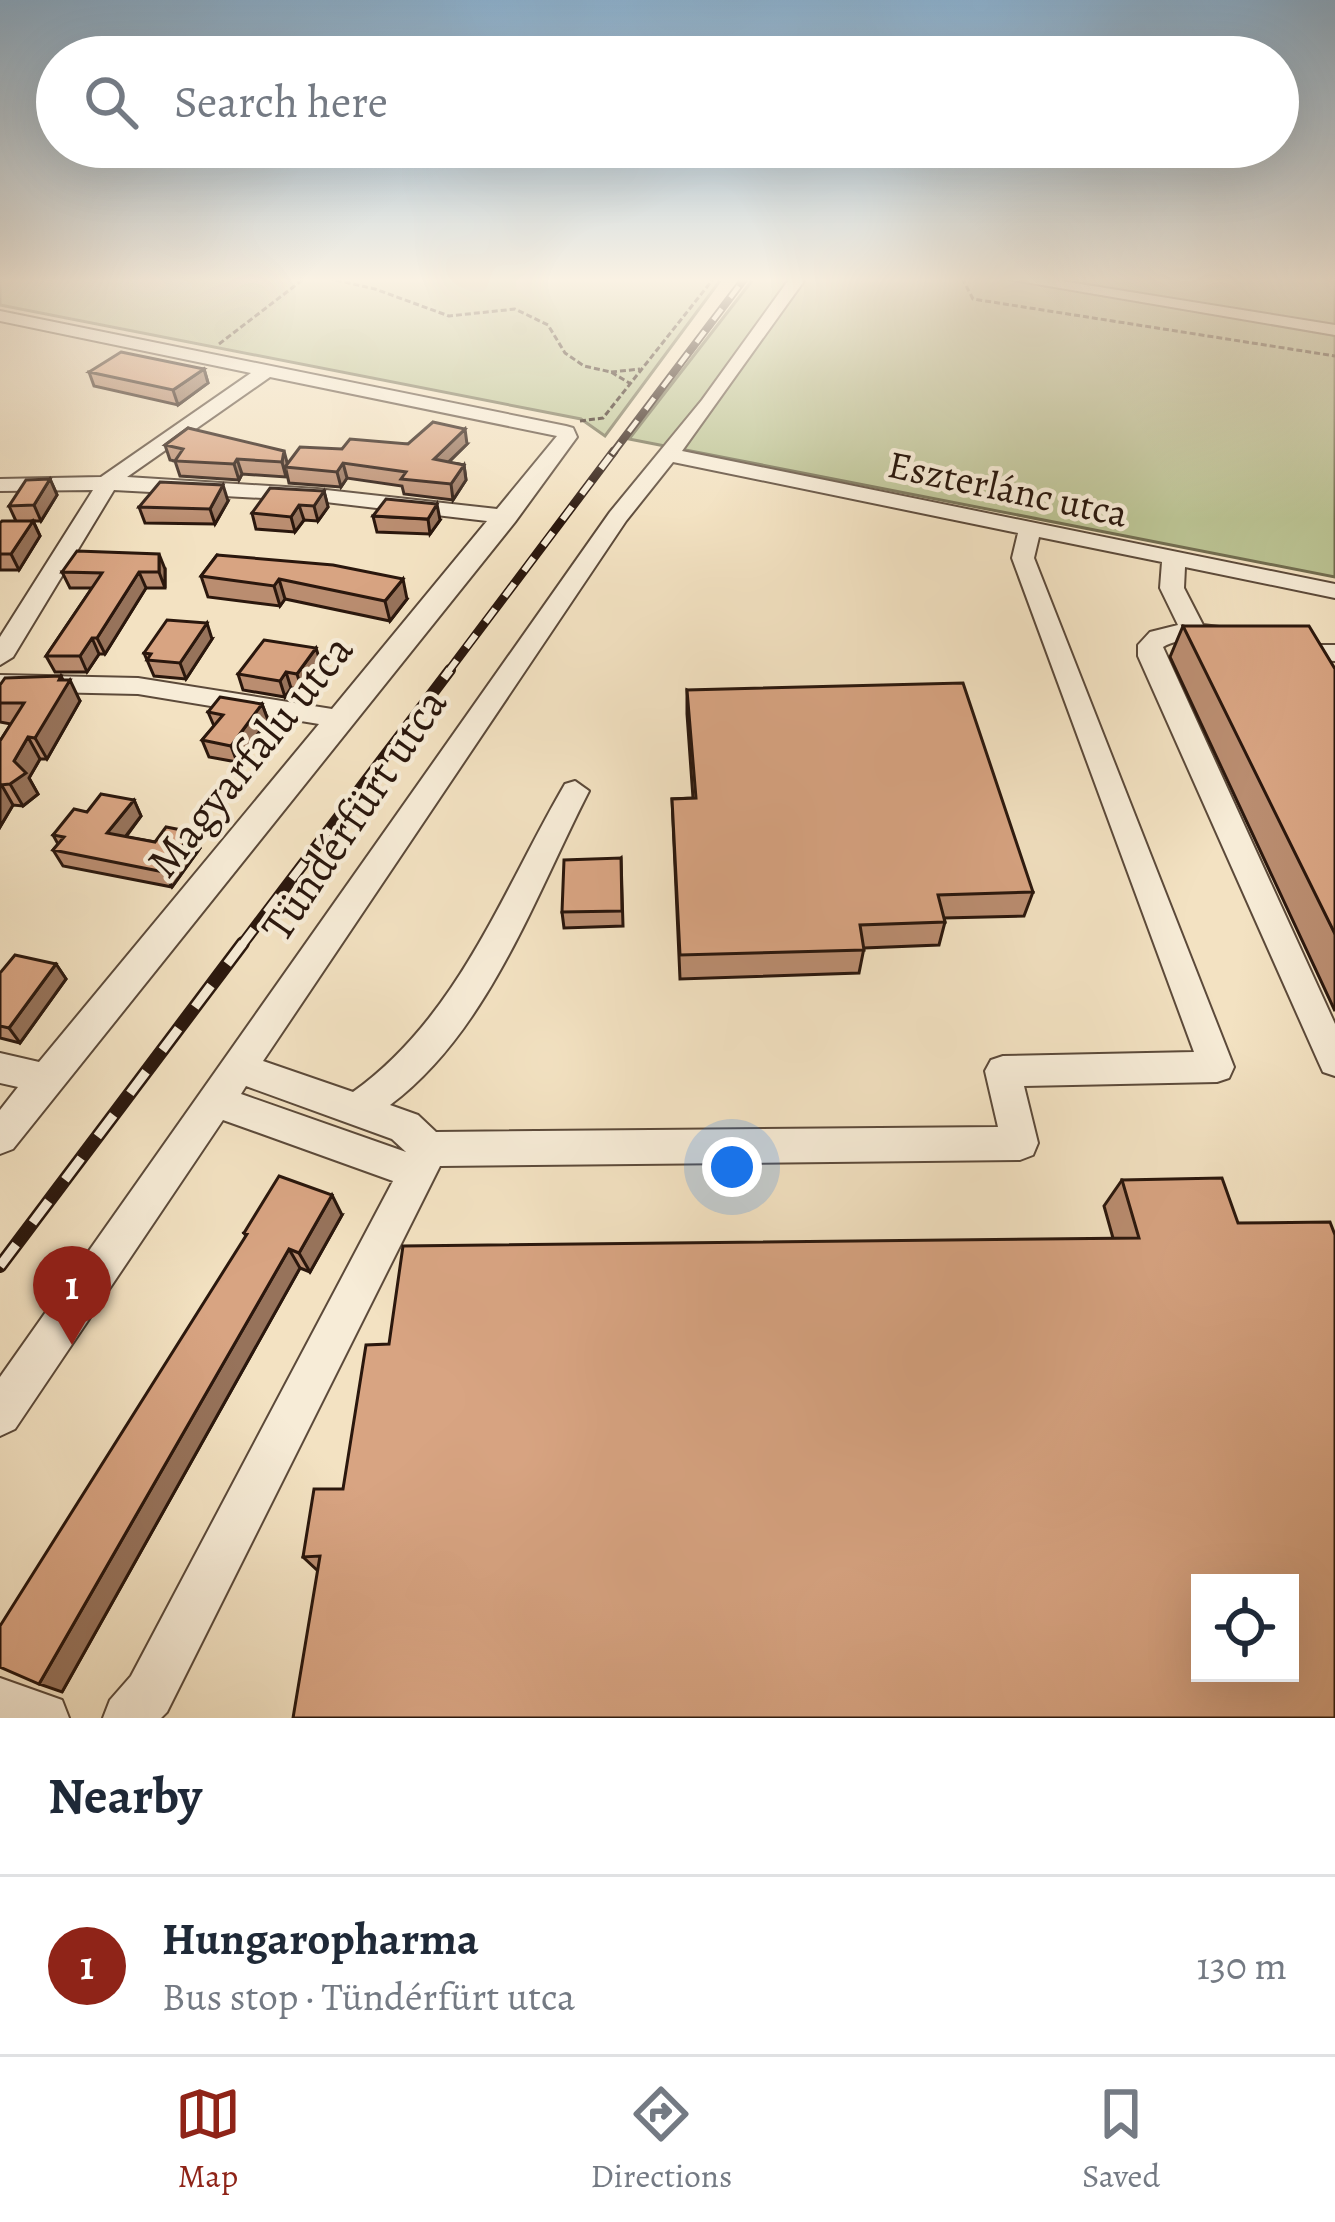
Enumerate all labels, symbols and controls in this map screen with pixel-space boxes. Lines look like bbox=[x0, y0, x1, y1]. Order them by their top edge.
search box bbox=[36, 36, 1299, 168]
icon: search bbox=[78, 69, 144, 135]
text: Search here bbox=[174, 71, 388, 133]
street label: Eszterlánc utca bbox=[883, 437, 1133, 540]
street label: Magyarfalu utca bbox=[132, 621, 367, 891]
street label: Tündérfürt utca bbox=[246, 676, 461, 953]
your location bbox=[702, 1137, 762, 1197]
pin: 1 bbox=[33, 1246, 111, 1345]
map controls bbox=[1191, 1574, 1299, 1682]
button: locate bbox=[1191, 1574, 1299, 1682]
text: Nearby bbox=[48, 1761, 202, 1831]
text: Hungaropharma bbox=[162, 1908, 479, 1970]
text: 1 bbox=[80, 1939, 94, 1992]
text: 130 m bbox=[1196, 1939, 1287, 1992]
text: Bus stop · Tündérfürt utca bbox=[162, 1970, 575, 2023]
tab: Map bbox=[175, 2081, 241, 2198]
tab: Directions bbox=[591, 2081, 732, 2198]
tab: Saved bbox=[1082, 2081, 1160, 2198]

